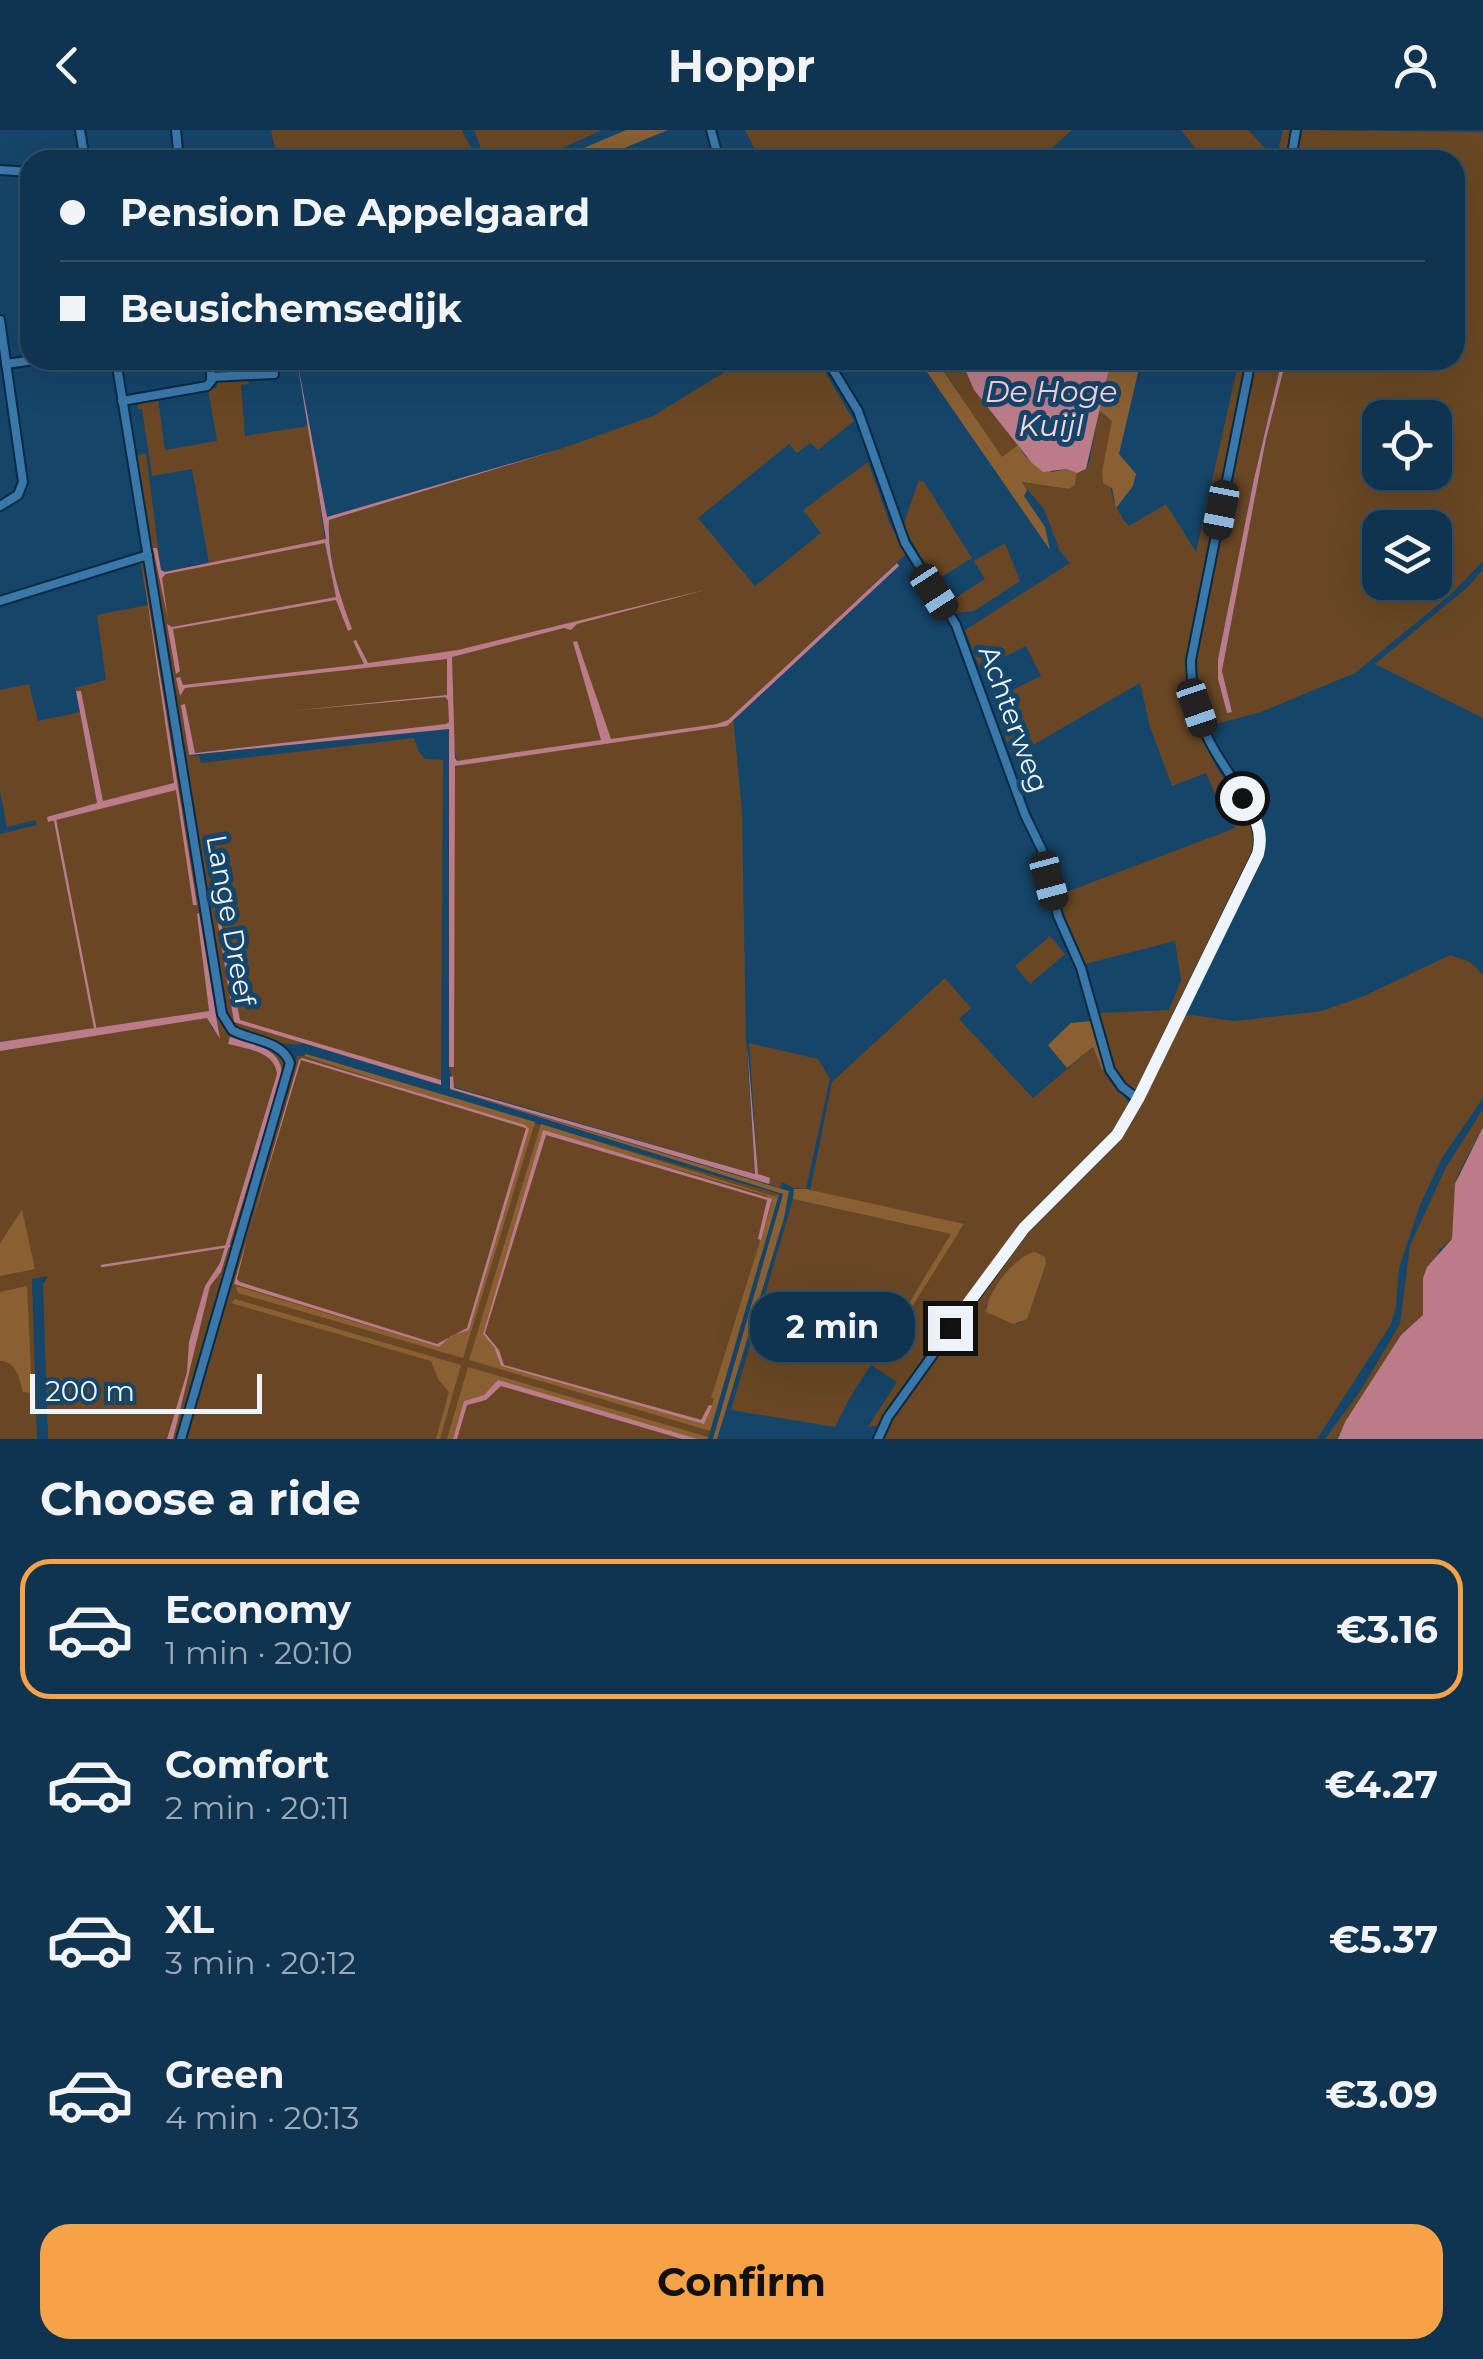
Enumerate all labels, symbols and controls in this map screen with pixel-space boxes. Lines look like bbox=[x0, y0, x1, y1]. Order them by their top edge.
icon: back bbox=[40, 38, 95, 93]
text: Hoppr bbox=[668, 38, 815, 93]
icon: person bbox=[1388, 38, 1443, 93]
text: Pension De Appelgaard bbox=[120, 189, 590, 236]
text: Beusichemsedijk bbox=[120, 285, 462, 332]
water label: De Hoge Kuijl bbox=[985, 373, 1117, 444]
map controls bbox=[1362, 400, 1452, 600]
button: locate bbox=[1362, 400, 1452, 490]
car bbox=[1201, 478, 1241, 542]
button: layers bbox=[1362, 510, 1452, 600]
car bbox=[905, 559, 963, 625]
street label: Achterweg bbox=[972, 641, 1056, 797]
car bbox=[1173, 675, 1221, 741]
route start bbox=[1220, 776, 1265, 821]
street label: Lange Dreef bbox=[199, 832, 263, 1009]
car bbox=[1027, 848, 1071, 914]
callout: 2 min bbox=[750, 1293, 915, 1363]
route end bbox=[928, 1306, 973, 1351]
text: 2 min bbox=[786, 1307, 879, 1346]
scale bar bbox=[30, 1369, 262, 1414]
text: 200 m bbox=[45, 1374, 135, 1408]
text: Choose a ride bbox=[40, 1471, 361, 1526]
icon: car bbox=[45, 1584, 135, 1674]
text: Economy bbox=[165, 1586, 351, 1633]
text: €3.16 bbox=[1336, 1606, 1438, 1653]
text: 1 min · 20:10 bbox=[165, 1633, 353, 1672]
icon: car bbox=[45, 1739, 135, 1829]
text: Comfort bbox=[165, 1741, 329, 1788]
text: €4.27 bbox=[1324, 1761, 1438, 1808]
text: 2 min · 20:11 bbox=[165, 1788, 350, 1827]
icon: car bbox=[45, 1894, 135, 1984]
text: XL bbox=[165, 1896, 214, 1943]
text: €5.37 bbox=[1329, 1916, 1438, 1963]
text: 3 min · 20:12 bbox=[165, 1943, 356, 1982]
icon: car bbox=[45, 2049, 135, 2139]
text: Green bbox=[165, 2051, 285, 2098]
text: €3.09 bbox=[1325, 2071, 1438, 2118]
text: 4 min · 20:13 bbox=[165, 2098, 359, 2137]
button: Confirm bbox=[40, 2224, 1443, 2339]

